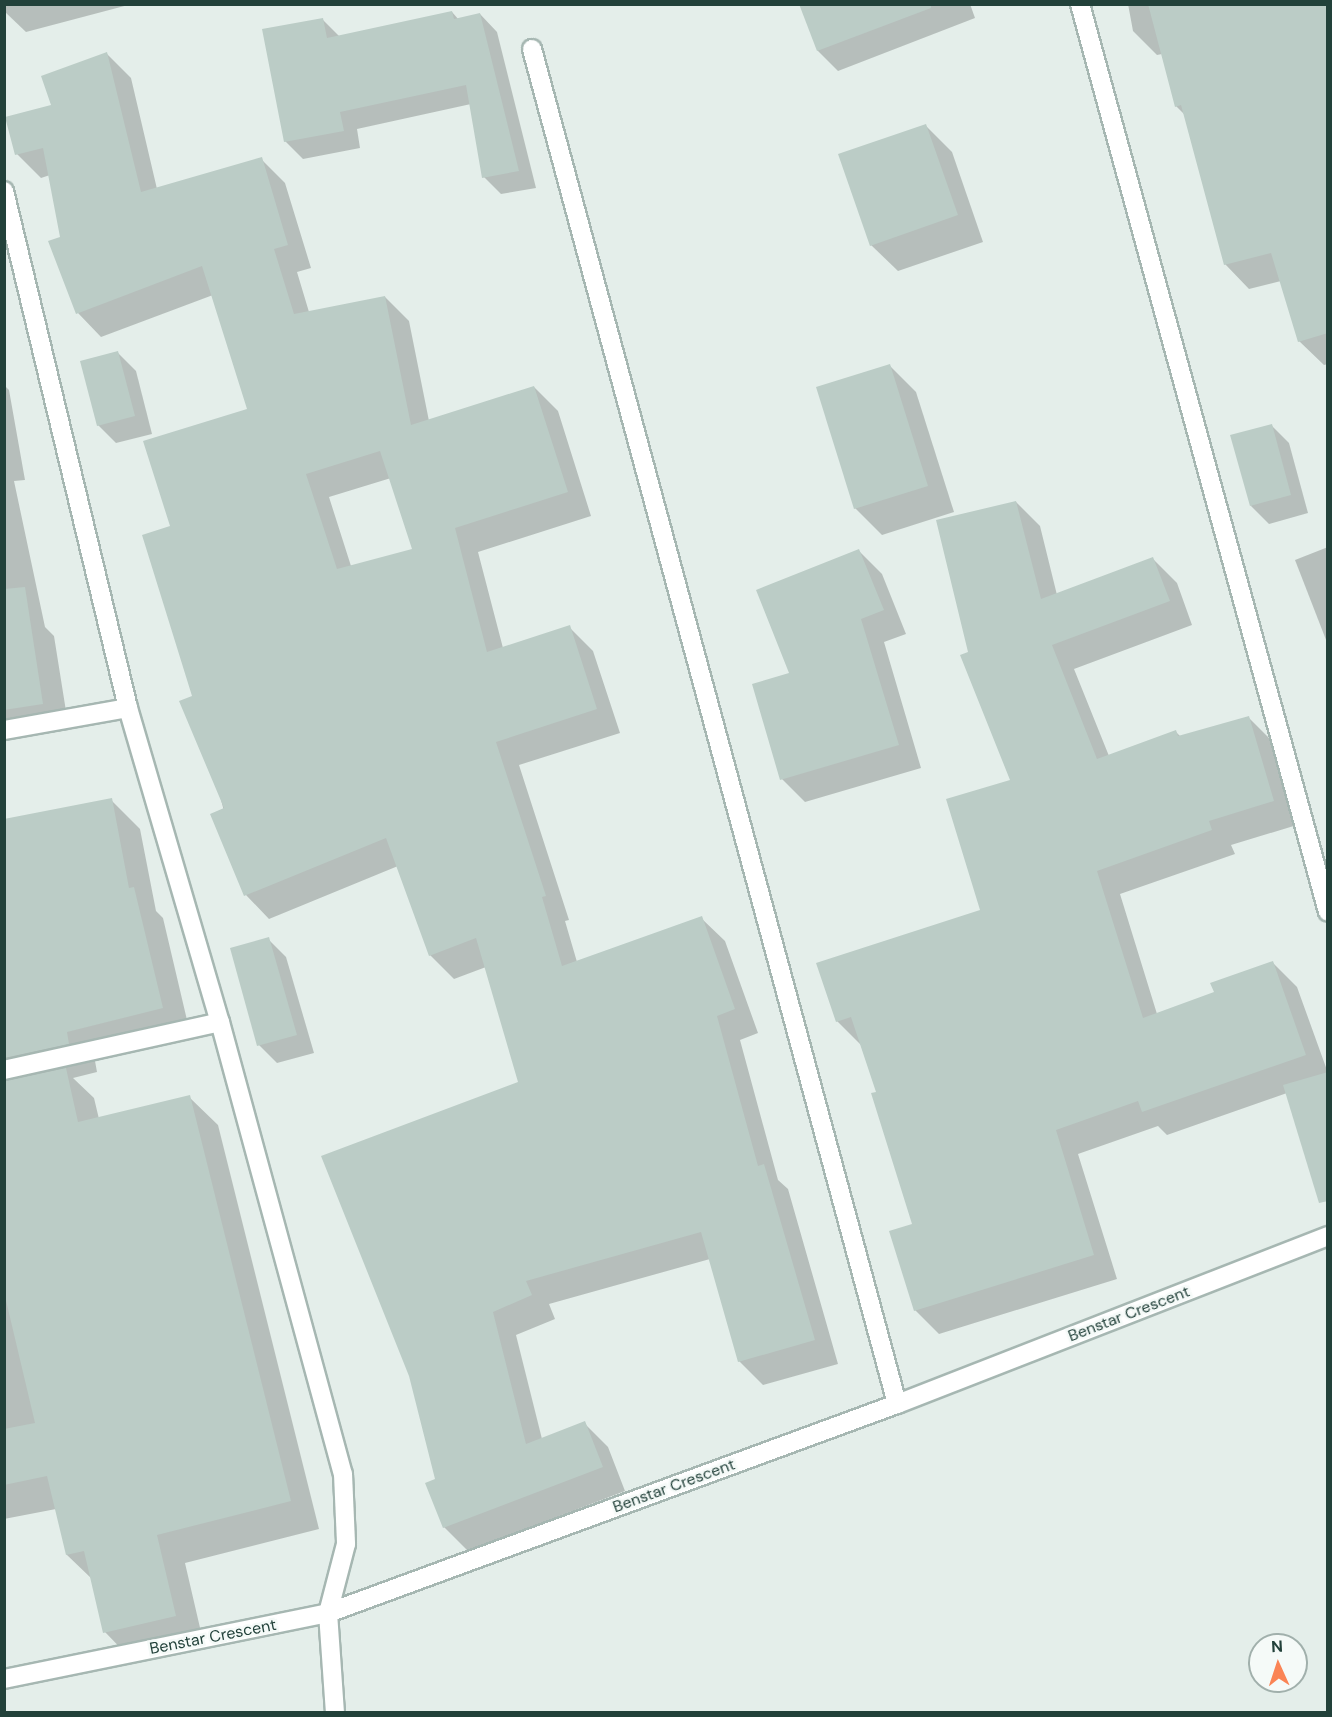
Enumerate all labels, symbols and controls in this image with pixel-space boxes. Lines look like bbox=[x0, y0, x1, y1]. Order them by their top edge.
street label: Benstar Crescent bbox=[1066, 1282, 1192, 1346]
street label: Benstar Crescent bbox=[610, 1455, 738, 1517]
street label: Benstar Crescent bbox=[148, 1615, 278, 1659]
north arrow bbox=[1248, 1633, 1308, 1693]
text: N bbox=[1271, 1636, 1284, 1657]

